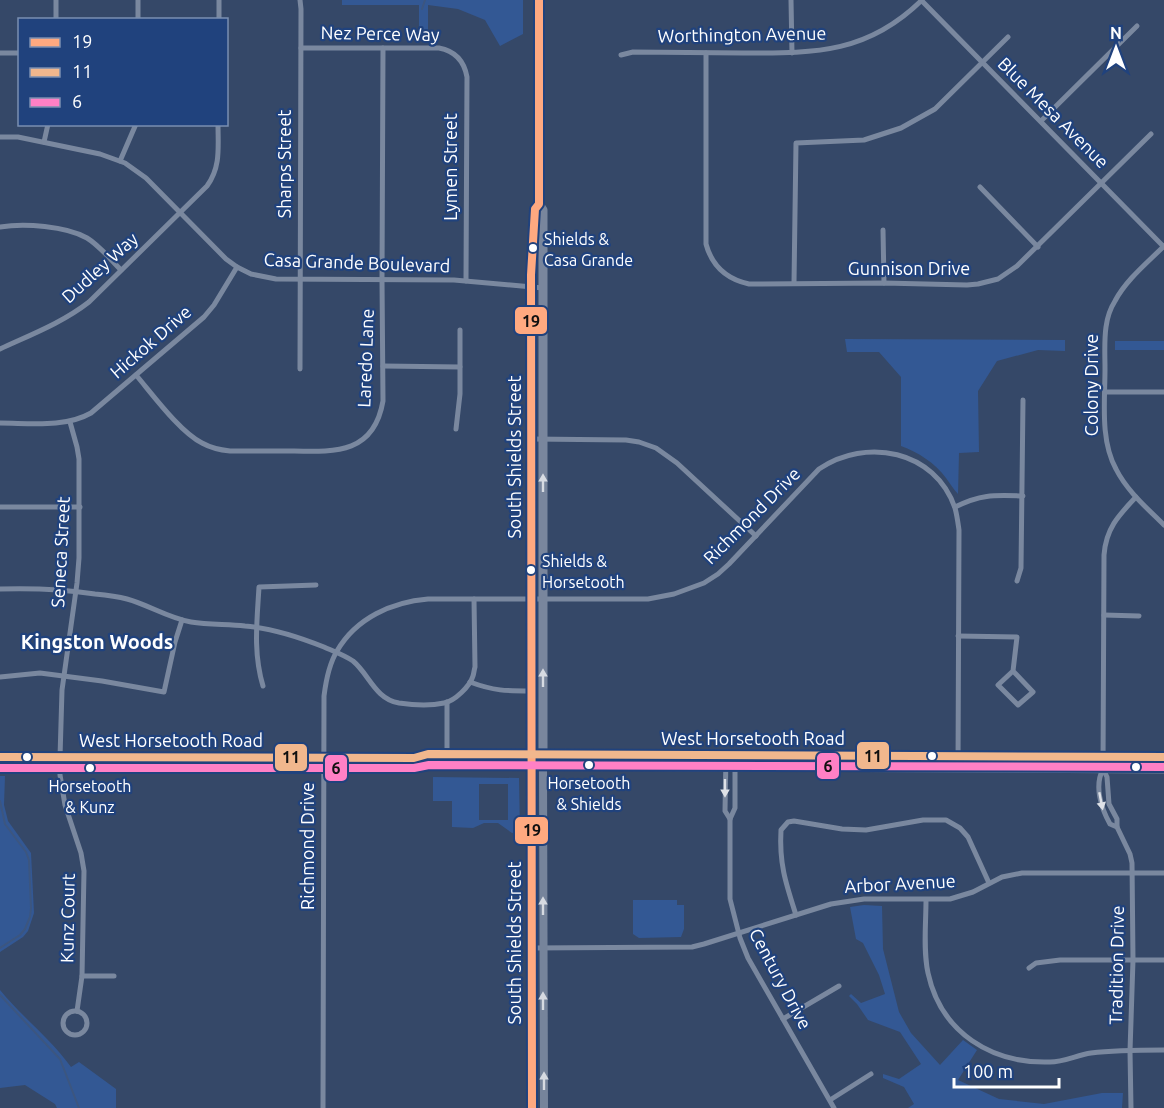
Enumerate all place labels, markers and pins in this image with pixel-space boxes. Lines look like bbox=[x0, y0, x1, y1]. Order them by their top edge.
place label: Shields & Casa Grande bbox=[544, 230, 633, 269]
marker: Shields & Casa Grande bbox=[527, 242, 539, 254]
place label: Shields & Horsetooth bbox=[542, 552, 625, 591]
marker: Shields & Horsetooth bbox=[525, 564, 537, 576]
unlabelled marker bbox=[926, 750, 938, 762]
unlabelled marker bbox=[21, 751, 33, 763]
marker: Horsetooth & Shields bbox=[583, 759, 595, 771]
unlabelled marker bbox=[1130, 761, 1142, 773]
marker: Horsetooth & Kunz bbox=[84, 762, 96, 774]
place label: Horsetooth & Shields bbox=[548, 774, 630, 813]
place label: Horsetooth & Kunz bbox=[49, 777, 131, 816]

